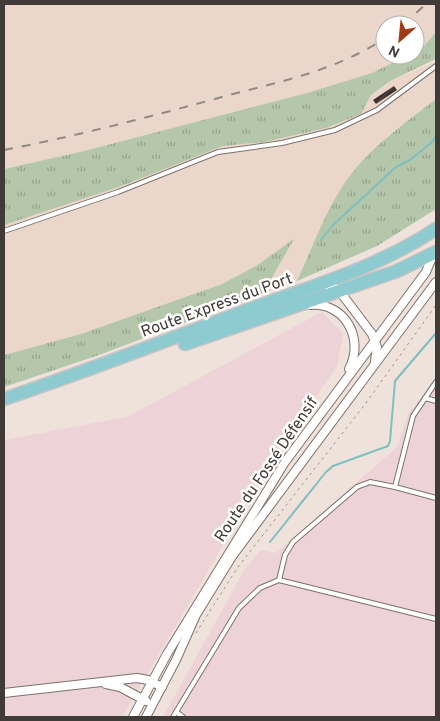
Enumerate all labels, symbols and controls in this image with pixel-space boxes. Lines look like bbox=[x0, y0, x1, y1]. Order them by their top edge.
north arrow bbox=[375, 15, 425, 65]
text: N bbox=[386, 40, 403, 60]
street label: Route Express du Port bbox=[139, 269, 295, 343]
street label: Route du Fossé Défensif bbox=[211, 393, 323, 546]

